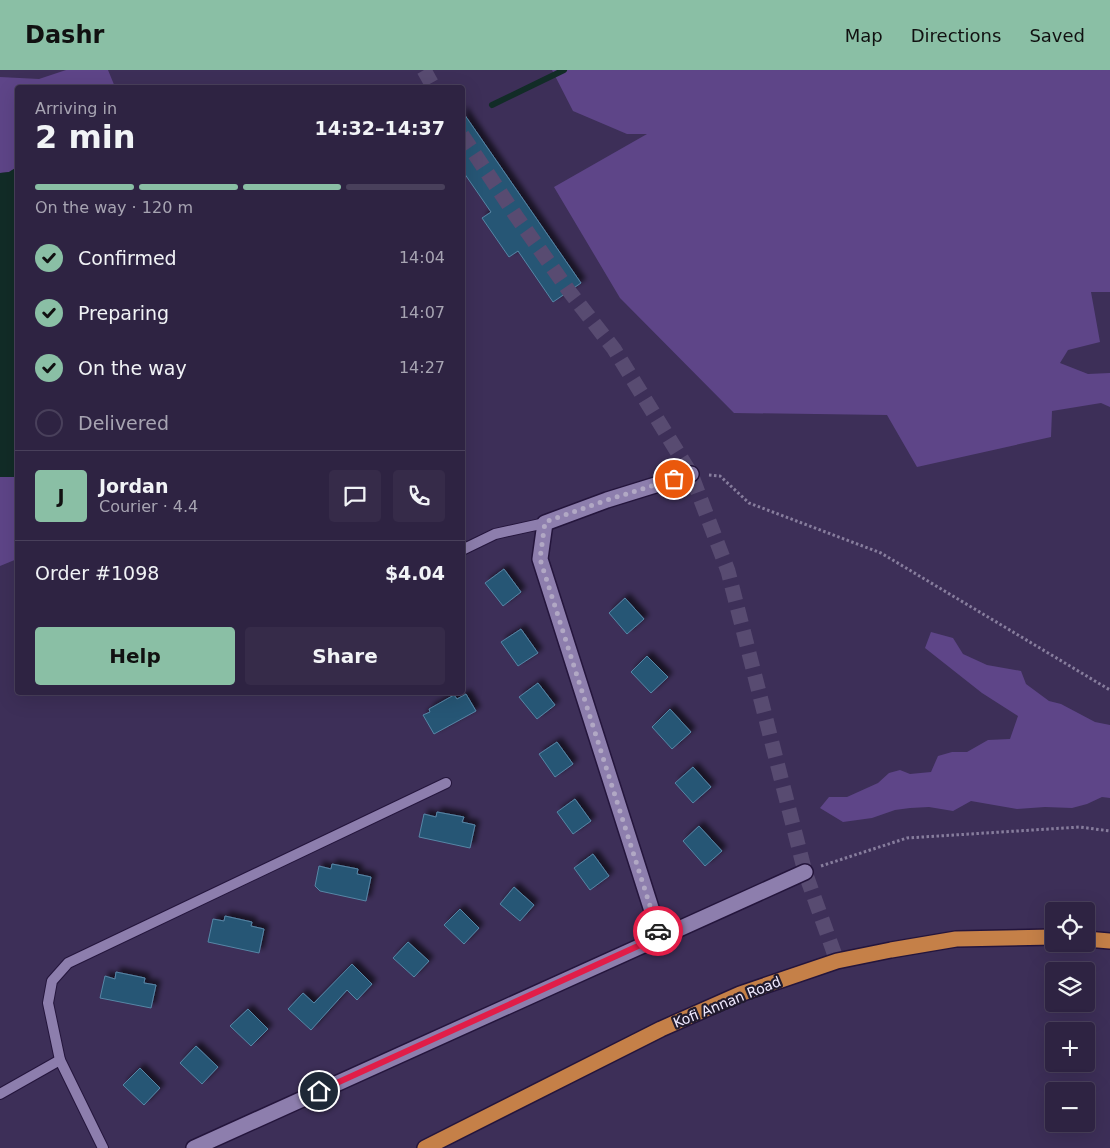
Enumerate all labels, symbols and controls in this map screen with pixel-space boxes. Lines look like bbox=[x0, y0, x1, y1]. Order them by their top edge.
text: Dashr bbox=[25, 21, 104, 49]
text: Map bbox=[845, 25, 883, 46]
text: Directions bbox=[911, 25, 1001, 46]
text: Saved bbox=[1029, 25, 1085, 46]
text: Arriving in bbox=[35, 99, 117, 118]
text: 14:32–14:37 bbox=[315, 117, 445, 139]
text: 2 min bbox=[35, 118, 136, 156]
text: On the way · 120 m bbox=[35, 198, 193, 217]
icon: check bbox=[35, 244, 63, 272]
text: Confirmed bbox=[78, 247, 177, 269]
text: 14:04 bbox=[399, 248, 445, 267]
icon: check bbox=[35, 299, 63, 327]
text: Preparing bbox=[78, 302, 169, 324]
text: 14:07 bbox=[399, 303, 445, 322]
icon: check bbox=[35, 354, 63, 382]
text: On the way bbox=[78, 357, 187, 379]
text: 14:27 bbox=[399, 358, 445, 377]
text: Delivered bbox=[78, 412, 169, 434]
pin bbox=[653, 458, 695, 500]
icon: bag bbox=[660, 465, 688, 493]
button: chat bbox=[329, 470, 381, 522]
button: phone bbox=[393, 470, 445, 522]
text: Jordan bbox=[99, 475, 168, 497]
text: J bbox=[57, 485, 65, 507]
text: Courier · 4.4 bbox=[99, 497, 198, 516]
text: Order #1098 bbox=[35, 562, 159, 584]
text: $4.04 bbox=[385, 562, 445, 584]
button: Help bbox=[35, 627, 235, 685]
button: Share bbox=[245, 627, 445, 685]
map controls bbox=[1045, 902, 1095, 1132]
button: locate bbox=[1045, 902, 1095, 952]
courier bbox=[633, 906, 683, 956]
icon: car bbox=[644, 917, 672, 945]
button: layers bbox=[1045, 962, 1095, 1012]
street label: Kofi Annan Road bbox=[671, 973, 783, 1031]
button: + bbox=[1045, 1022, 1095, 1072]
pin bbox=[298, 1070, 340, 1112]
icon: home bbox=[305, 1077, 333, 1105]
button: − bbox=[1045, 1082, 1095, 1132]

